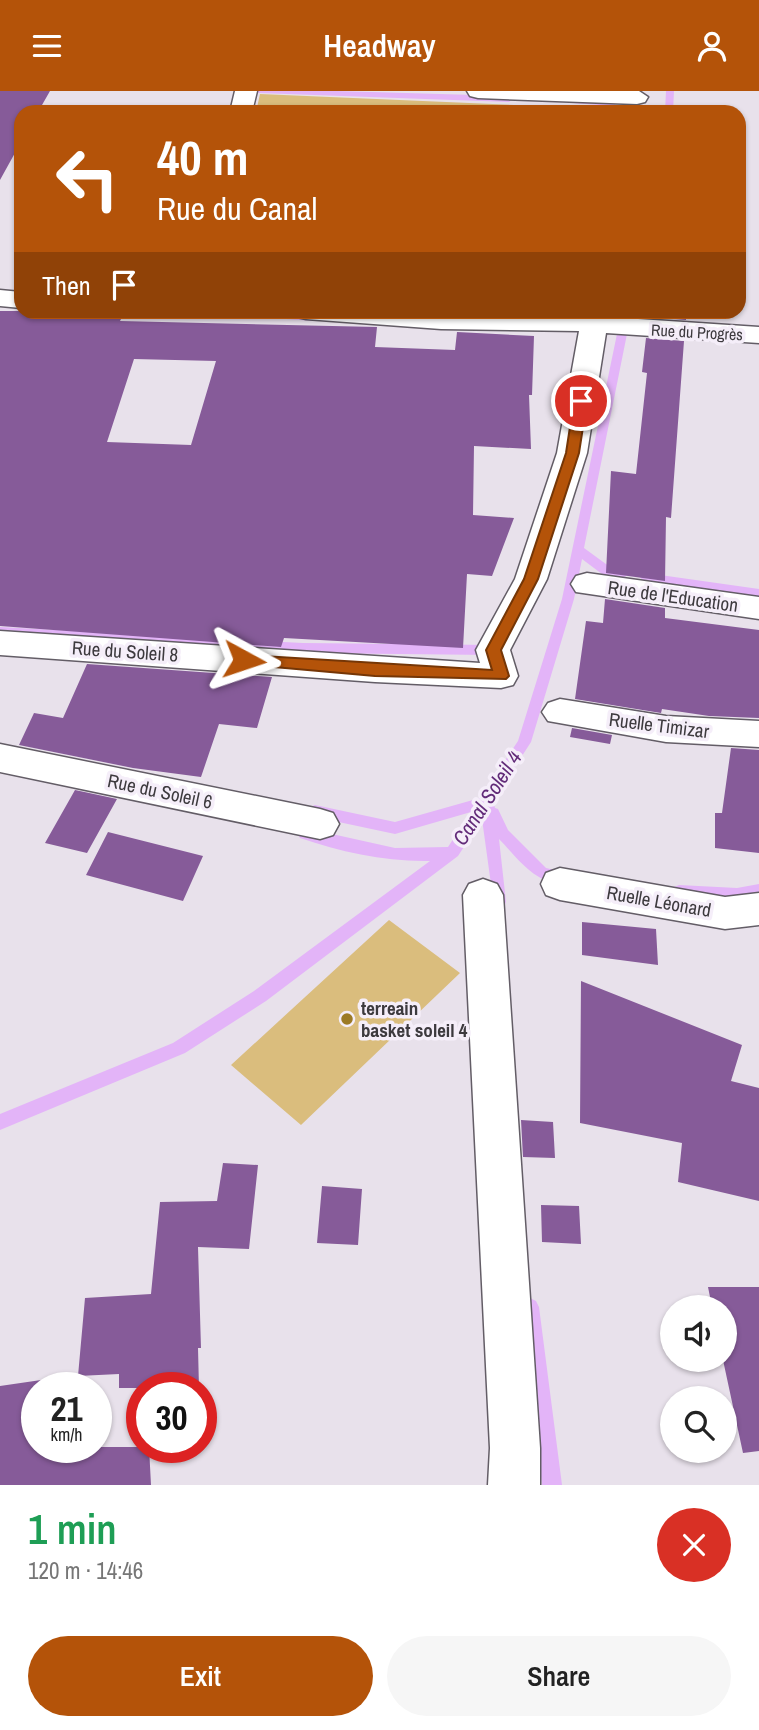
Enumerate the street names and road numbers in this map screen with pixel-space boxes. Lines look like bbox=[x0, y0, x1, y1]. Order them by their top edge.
street label: Rue du Progrès bbox=[651, 319, 743, 345]
street label: Rue de l'Education bbox=[606, 574, 740, 618]
street label: Rue du Soleil 8 bbox=[71, 634, 179, 668]
street label: Ruelle Timizar bbox=[607, 706, 711, 744]
street label: Rue du Soleil 6 bbox=[105, 767, 215, 815]
street label: Ruelle Léonard bbox=[605, 879, 713, 923]

